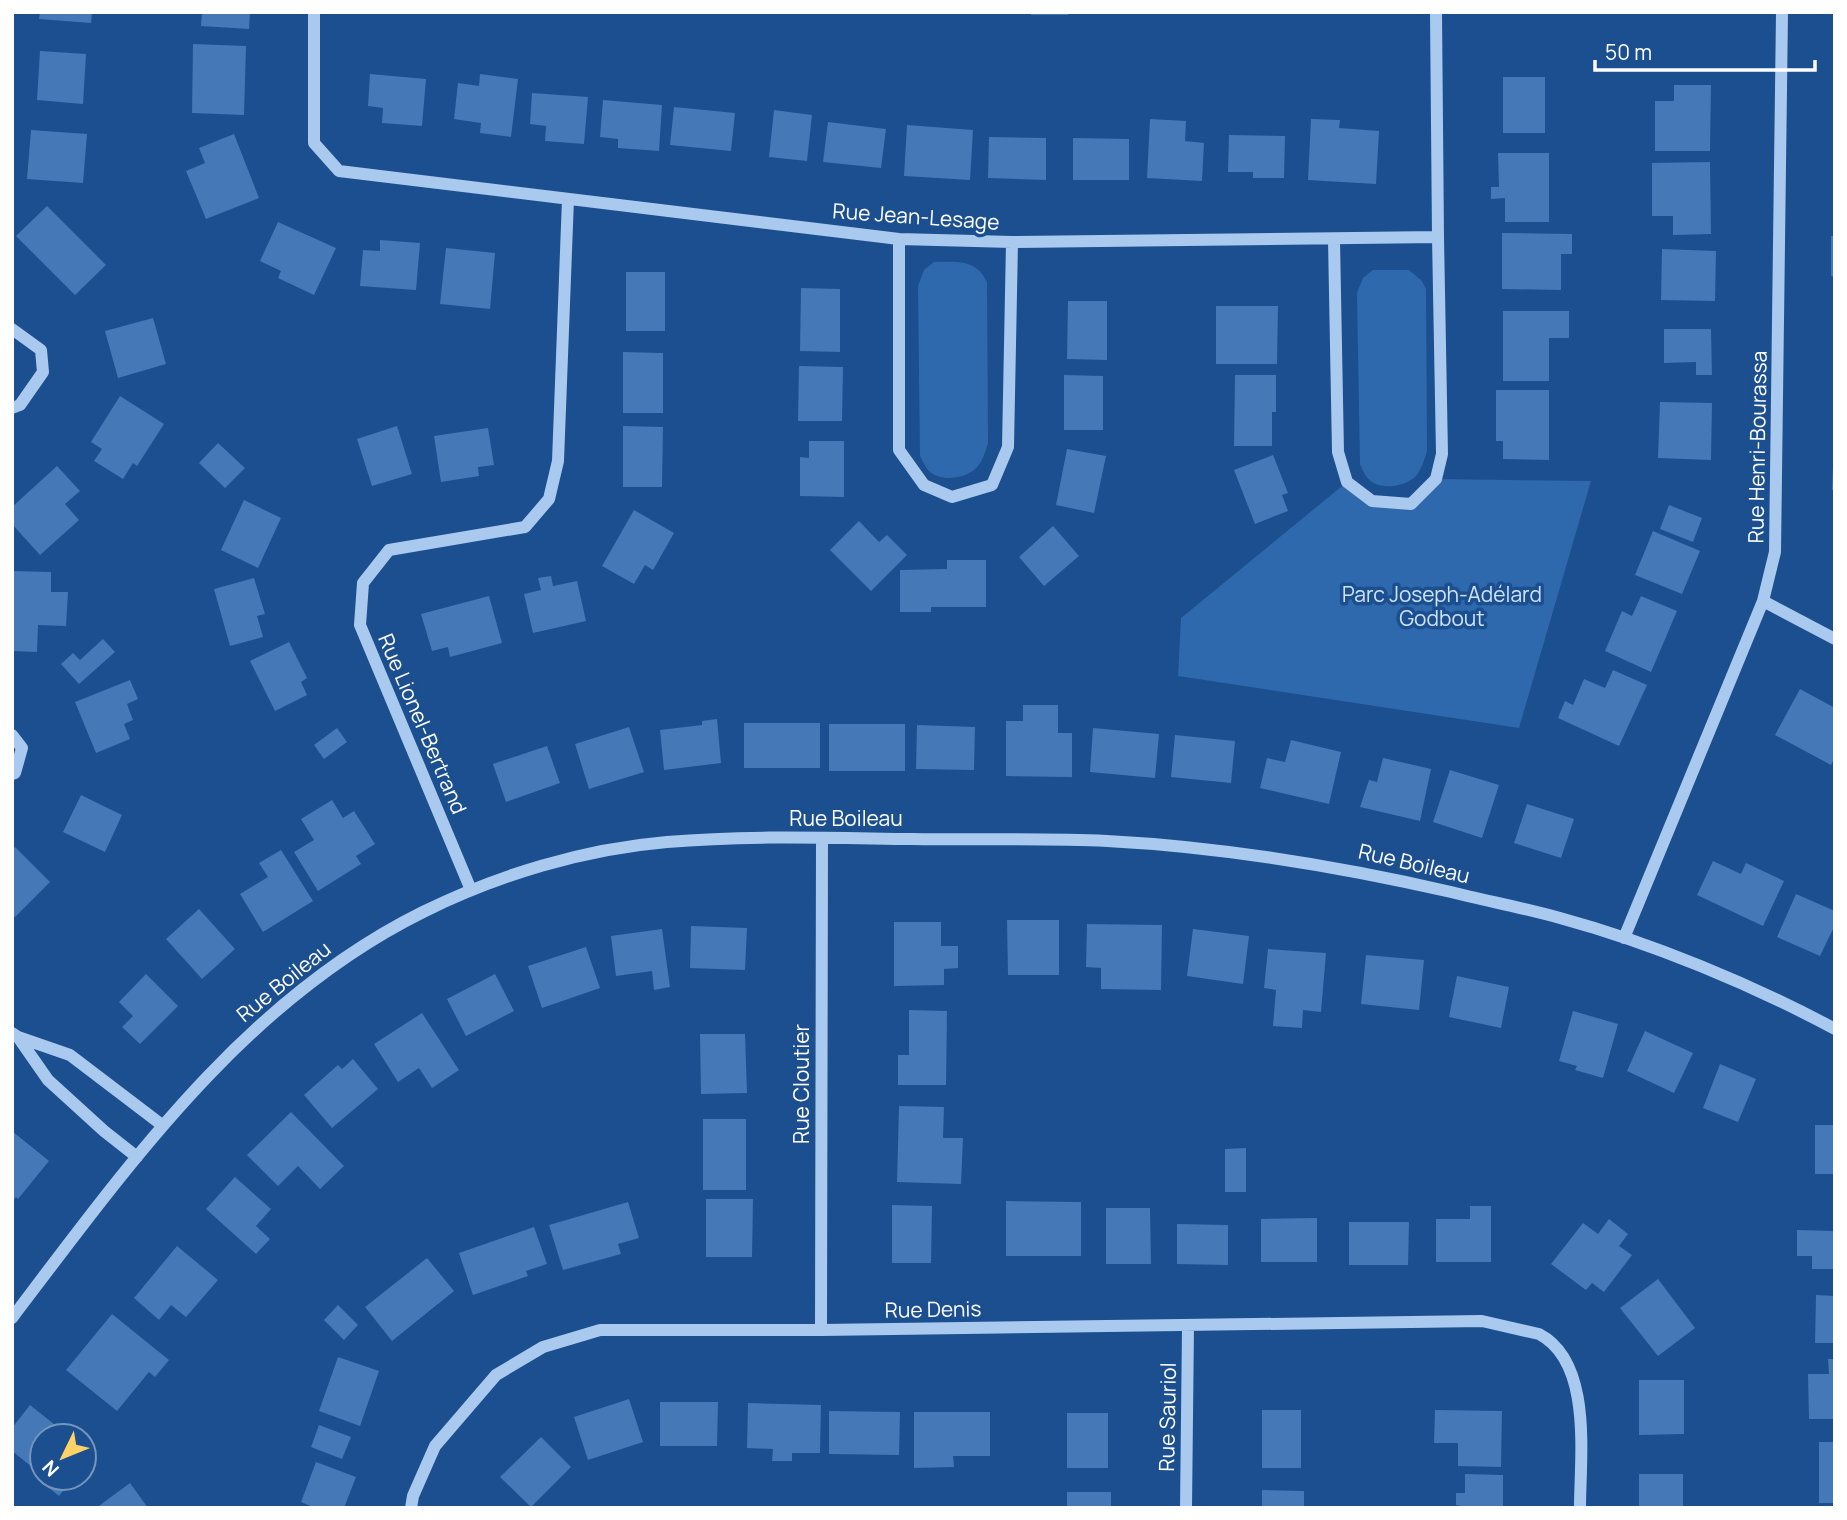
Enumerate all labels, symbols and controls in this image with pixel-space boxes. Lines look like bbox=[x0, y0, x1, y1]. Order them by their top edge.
scale bar bbox=[1595, 28, 1815, 72]
text: 50 m bbox=[1605, 38, 1652, 66]
street label: Rue Jean-Lesage bbox=[832, 196, 1001, 236]
street label: Rue Henri-Bourassa bbox=[1741, 350, 1773, 544]
park label: Parc Joseph-Adélard Godbout bbox=[1342, 580, 1542, 632]
street label: Rue Lionel-Bertrand bbox=[372, 629, 474, 818]
street label: Rue Boileau bbox=[789, 804, 903, 832]
street label: Rue Boileau bbox=[1356, 837, 1473, 889]
street label: Rue Boileau bbox=[230, 935, 336, 1028]
street label: Rue Cloutier bbox=[787, 1023, 815, 1144]
street label: Rue Denis bbox=[884, 1294, 982, 1324]
street label: Rue Sauriol bbox=[1152, 1362, 1182, 1472]
north arrow bbox=[28, 1422, 98, 1492]
text: N bbox=[36, 1455, 65, 1482]

